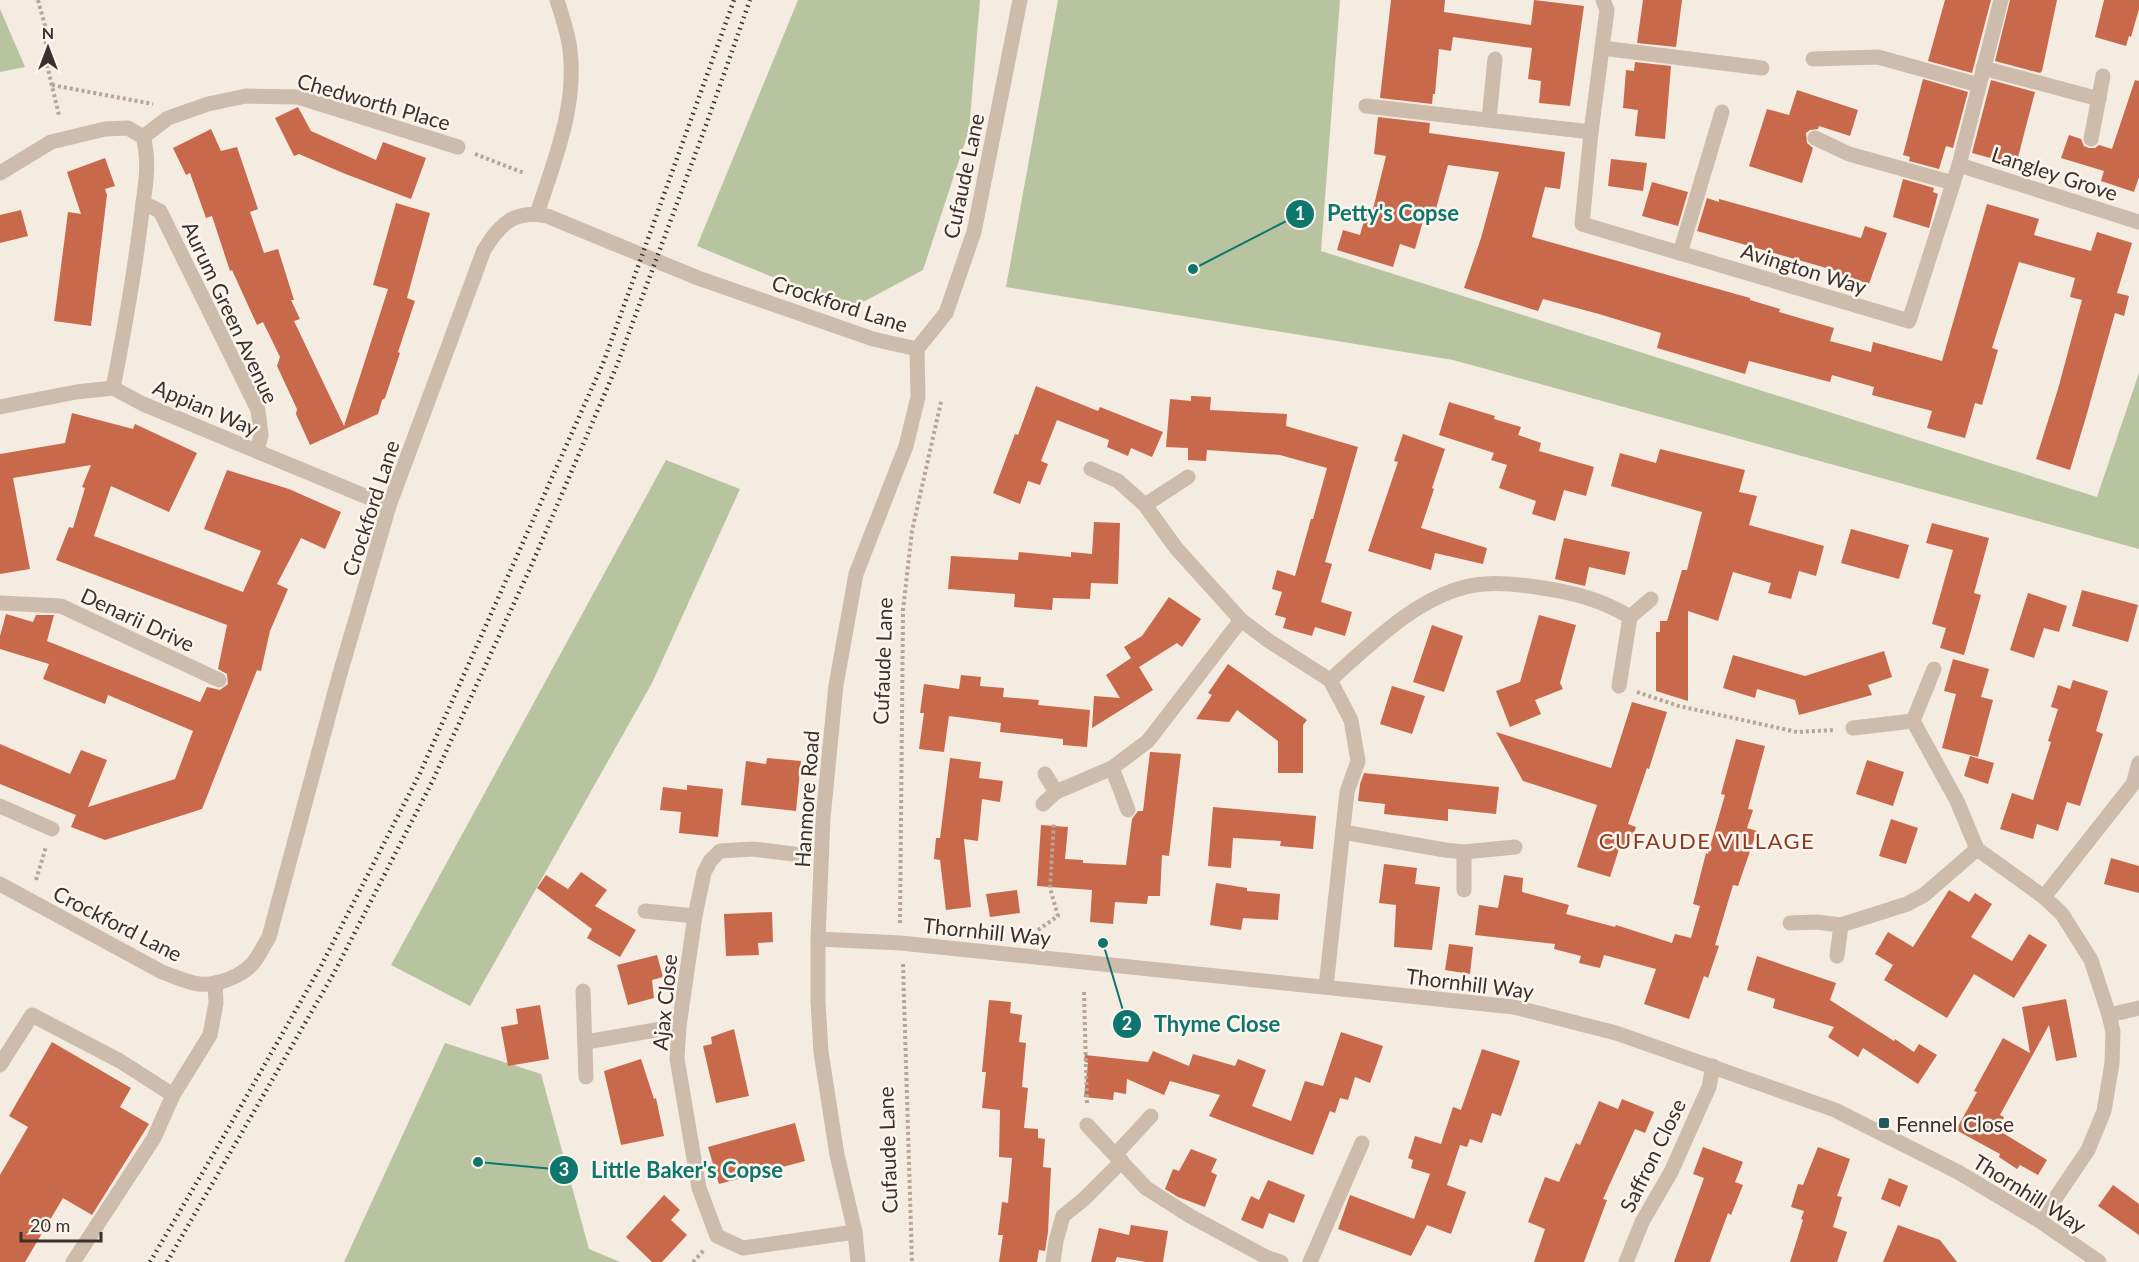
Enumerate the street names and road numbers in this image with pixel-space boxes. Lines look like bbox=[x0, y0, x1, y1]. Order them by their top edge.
street label: Chedworth Place bbox=[295, 67, 453, 135]
street label: Cufaude Lane bbox=[938, 111, 988, 241]
street label: Langley Grove bbox=[1989, 141, 2121, 205]
street label: Aurum Green Avenue bbox=[178, 217, 284, 407]
street label: Avington Way bbox=[1738, 237, 1870, 299]
street label: Crockford Lane bbox=[769, 269, 911, 337]
street label: Appian Way bbox=[150, 374, 262, 440]
street label: Crockford Lane bbox=[336, 437, 404, 579]
street label: Denarii Drive bbox=[77, 582, 199, 656]
street label: Cufaude Lane bbox=[867, 597, 897, 725]
street label: Hanmore Road bbox=[789, 730, 823, 868]
street label: Crockford Lane bbox=[49, 880, 187, 966]
street label: Thornhill Way bbox=[922, 912, 1052, 950]
street label: Ajax Close bbox=[647, 953, 681, 1051]
street label: Thornhill Way bbox=[1405, 963, 1535, 1003]
street label: Cufaude Lane bbox=[872, 1086, 902, 1214]
street label: Saffron Close bbox=[1614, 1094, 1690, 1216]
street label: Thornhill Way bbox=[1969, 1148, 2091, 1238]

